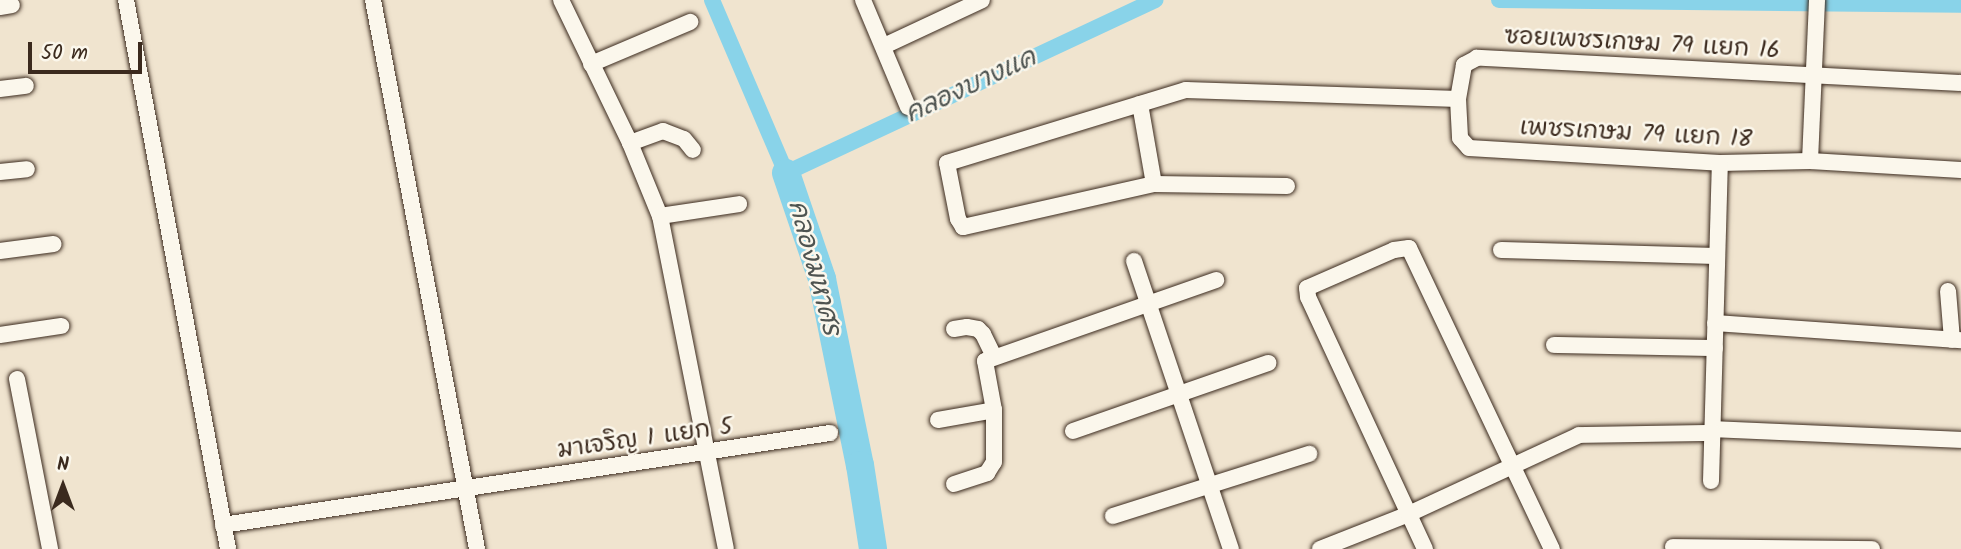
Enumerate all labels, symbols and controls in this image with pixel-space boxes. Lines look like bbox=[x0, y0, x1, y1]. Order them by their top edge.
street label: ซอยเพชรเกษม 79 แยก 16 bbox=[1504, 22, 1780, 66]
scale bar bbox=[32, 28, 145, 72]
text: 50 m bbox=[41, 37, 88, 70]
water label: คลองบางแค bbox=[901, 43, 1041, 131]
street label: เพชรเกษม 79 แยก 18 bbox=[1519, 114, 1753, 154]
water label: คลองมหาศร bbox=[780, 197, 846, 339]
street label: มาเจริญ 1 แยก 5 bbox=[556, 412, 734, 466]
text: N bbox=[57, 450, 69, 480]
north arrow bbox=[28, 451, 98, 521]

